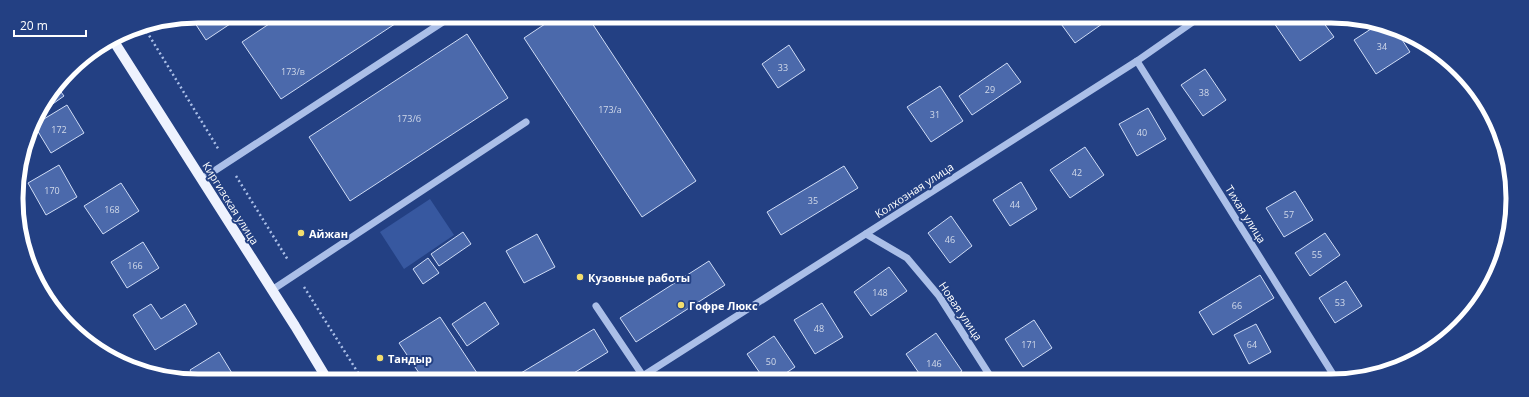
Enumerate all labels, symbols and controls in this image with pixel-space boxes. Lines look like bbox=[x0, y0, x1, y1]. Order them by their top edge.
scale bar bbox=[14, 12, 86, 38]
text: 20 m bbox=[20, 17, 48, 34]
house number: 34 bbox=[1377, 40, 1387, 53]
house number: 33 bbox=[778, 61, 788, 74]
house number: 173/в bbox=[281, 65, 305, 78]
house number: 29 bbox=[985, 83, 995, 96]
house number: 38 bbox=[1199, 86, 1209, 99]
house number: 173/а bbox=[598, 103, 622, 116]
house number: 31 bbox=[930, 108, 940, 121]
house number: 173/б bbox=[397, 112, 421, 125]
house number: 172 bbox=[51, 123, 67, 136]
house number: 40 bbox=[1137, 126, 1147, 139]
street label: Киргизская улица bbox=[199, 159, 263, 247]
street label: Колхозная улица bbox=[872, 159, 956, 221]
house number: 42 bbox=[1072, 166, 1082, 179]
street label: Тихая улица bbox=[1222, 182, 1270, 246]
house number: 170 bbox=[44, 184, 60, 197]
house number: 35 bbox=[808, 194, 818, 207]
house number: 44 bbox=[1010, 198, 1020, 211]
house number: 168 bbox=[104, 203, 120, 216]
house number: 57 bbox=[1284, 208, 1294, 221]
place label: Айжан bbox=[309, 226, 348, 241]
marker: Айжан bbox=[296, 228, 306, 238]
house number: 46 bbox=[945, 233, 955, 246]
house number: 55 bbox=[1312, 248, 1322, 261]
house number: 166 bbox=[127, 259, 143, 272]
place label: Кузовные работы bbox=[588, 270, 690, 285]
marker: Кузовные работы bbox=[575, 272, 585, 282]
street label: Новая улица bbox=[936, 279, 986, 343]
house number: 148 bbox=[872, 286, 888, 299]
house number: 53 bbox=[1335, 296, 1345, 309]
place label: Гофре Люкс bbox=[689, 298, 758, 313]
house number: 66 bbox=[1232, 299, 1242, 312]
marker: Гофре Люкс bbox=[676, 300, 686, 310]
house number: 48 bbox=[814, 322, 824, 335]
house number: 171 bbox=[1021, 338, 1037, 351]
house number: 64 bbox=[1247, 338, 1257, 351]
place label: Тандыр bbox=[388, 351, 432, 366]
marker: Тандыр bbox=[375, 353, 385, 363]
house number: 50 bbox=[766, 355, 776, 368]
house number: 146 bbox=[926, 357, 942, 370]

